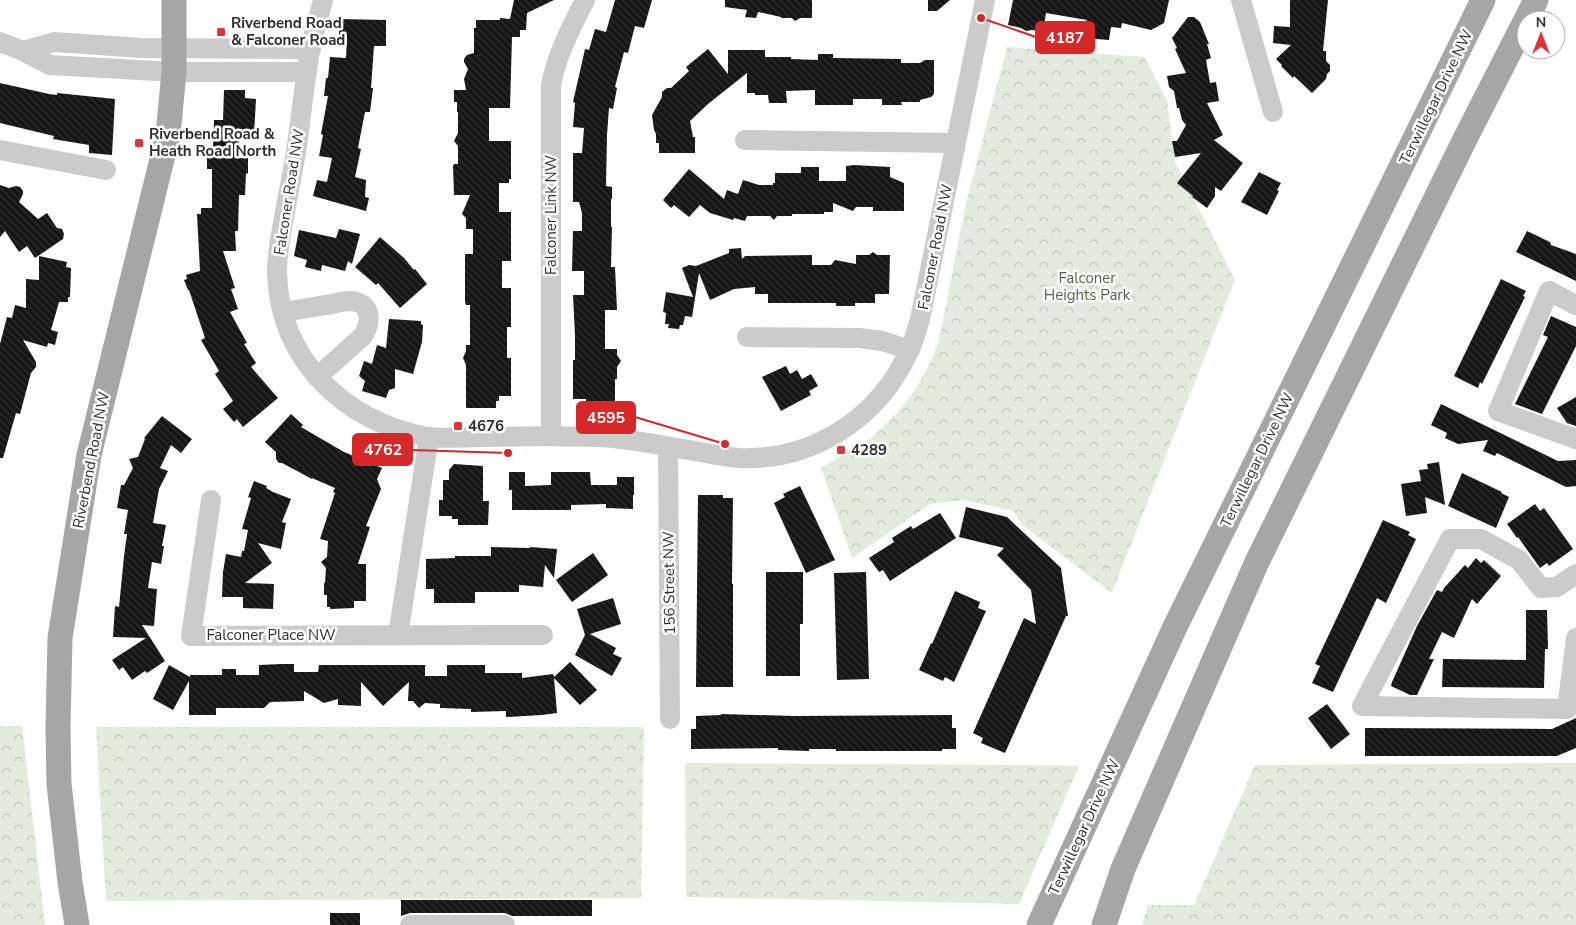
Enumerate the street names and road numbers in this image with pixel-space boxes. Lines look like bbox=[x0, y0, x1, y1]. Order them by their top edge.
street label: Terwillegar Drive NW bbox=[1395, 26, 1478, 168]
street label: Falconer Road NW bbox=[269, 127, 309, 257]
street label: Falconer Link NW bbox=[541, 154, 561, 275]
street label: Falconer Road NW bbox=[913, 182, 957, 311]
street label: Terwillegar Drive NW bbox=[1216, 389, 1299, 531]
street label: Riverbend Road NW bbox=[68, 390, 114, 530]
street label: 156 Street NW bbox=[658, 531, 680, 635]
street label: Falconer Place NW bbox=[206, 625, 336, 645]
street label: Terwillegar Drive NW bbox=[1044, 755, 1124, 898]

